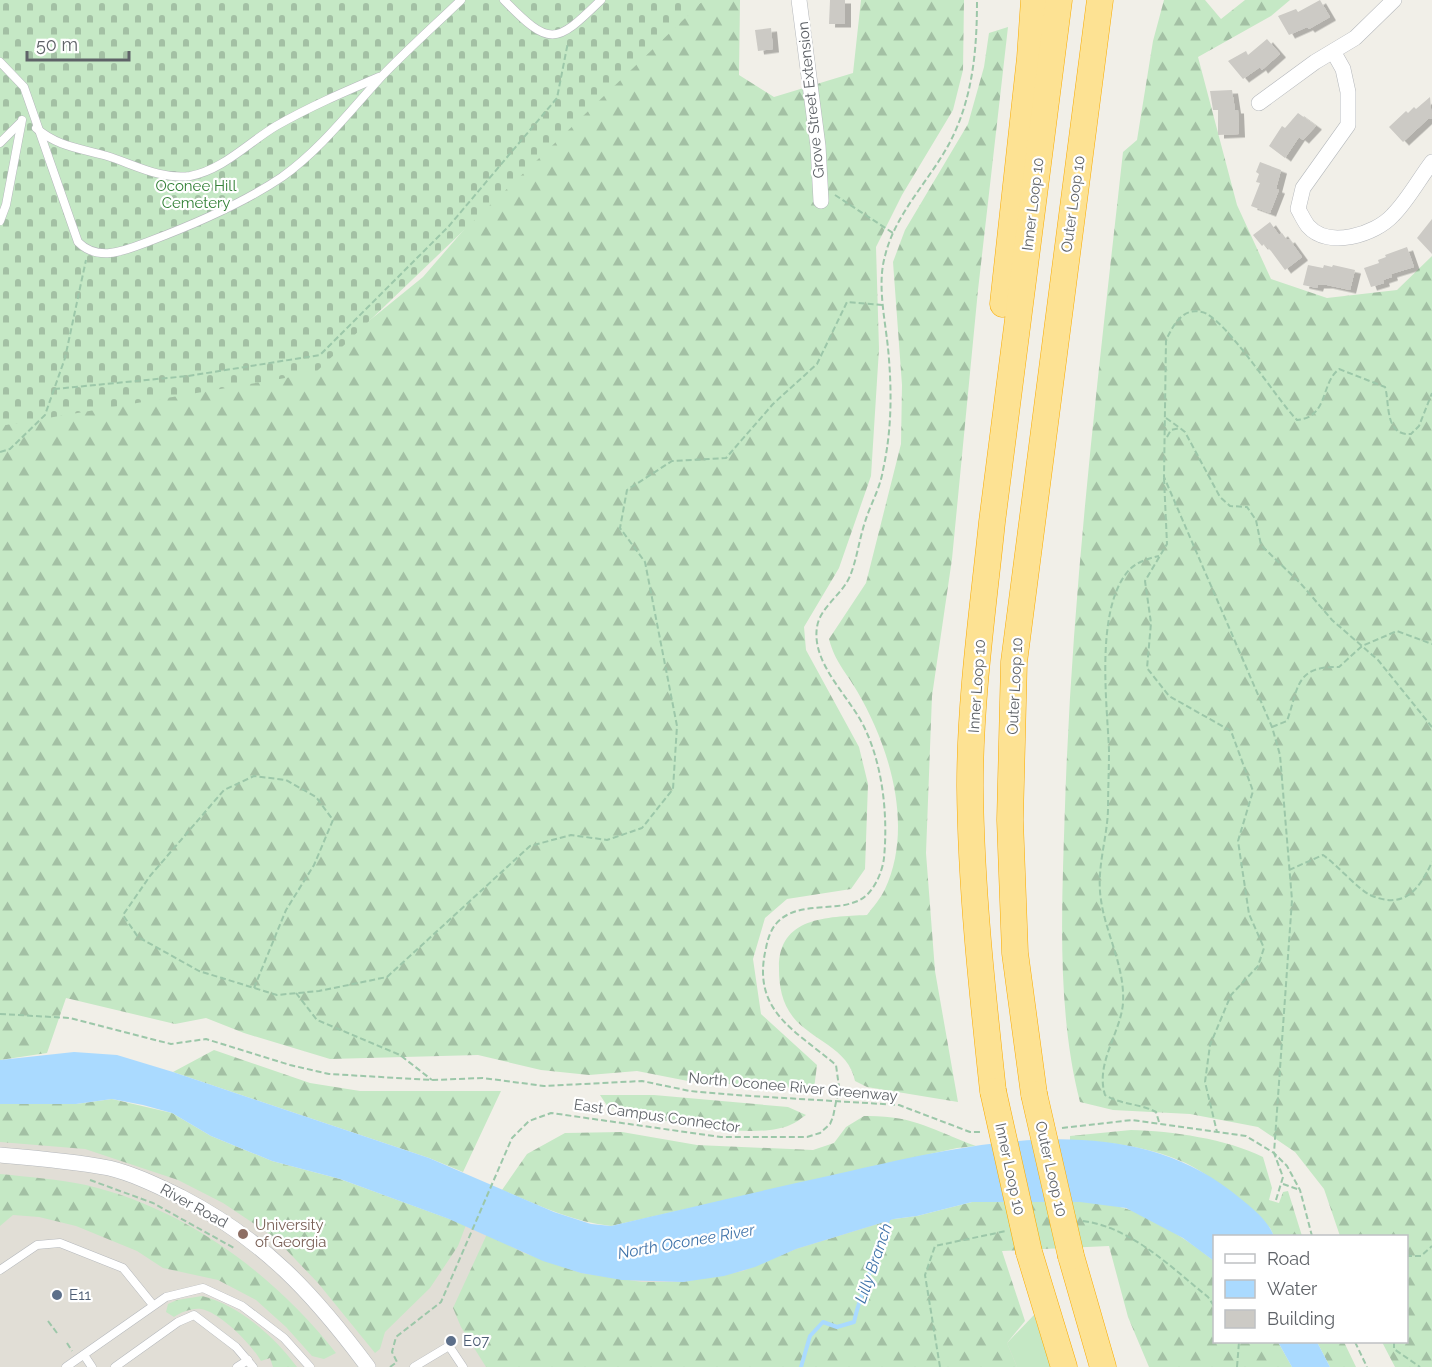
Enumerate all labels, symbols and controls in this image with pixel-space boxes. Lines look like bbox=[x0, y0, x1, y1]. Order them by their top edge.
street label: Grove Street Extension bbox=[794, 21, 828, 179]
scale bar bbox=[27, 24, 129, 62]
text: 50 m bbox=[36, 34, 78, 55]
street label: Outer Loop 10 bbox=[1057, 154, 1089, 254]
street label: Inner Loop 10 bbox=[1018, 156, 1048, 252]
park label: Oconee Hill Cemetery bbox=[155, 177, 237, 212]
street label: Outer Loop 10 bbox=[1003, 637, 1027, 735]
street label: Inner Loop 10 bbox=[965, 639, 989, 733]
street label: North Oconee River Greenway bbox=[688, 1069, 898, 1105]
street label: East Campus Connector bbox=[573, 1095, 742, 1137]
street label: Outer Loop 10 bbox=[1031, 1119, 1071, 1219]
street label: Inner Loop 10 bbox=[991, 1121, 1029, 1217]
street label: River Road bbox=[157, 1180, 231, 1232]
place label: University of Georgia bbox=[255, 1216, 326, 1251]
water label: North Oconee River bbox=[616, 1220, 757, 1263]
water label: Lilly Branch bbox=[851, 1221, 896, 1306]
marker: University of Georgia bbox=[236, 1227, 250, 1241]
legend bbox=[1213, 1235, 1408, 1343]
text: Road bbox=[1267, 1248, 1310, 1269]
text: Water bbox=[1267, 1278, 1318, 1299]
place label: E11 bbox=[69, 1286, 92, 1304]
marker: E11 bbox=[50, 1288, 64, 1302]
text: Building bbox=[1267, 1308, 1335, 1329]
place label: E07 bbox=[463, 1332, 489, 1350]
marker: E07 bbox=[444, 1334, 458, 1348]

